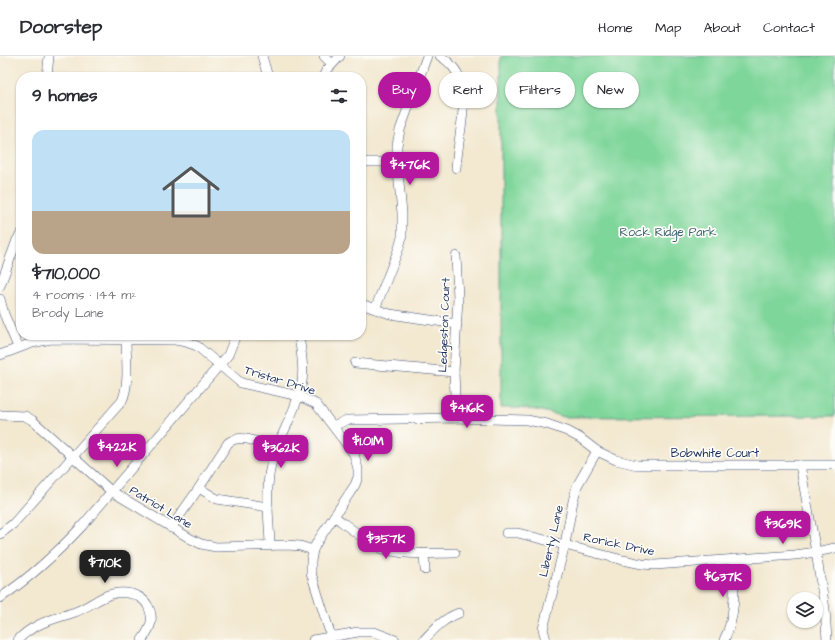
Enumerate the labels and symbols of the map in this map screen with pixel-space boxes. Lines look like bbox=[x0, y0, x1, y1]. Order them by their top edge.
pin: $476K bbox=[382, 152, 438, 186]
park label: Rock Ridge Park bbox=[620, 224, 717, 242]
street label: Ledgeston Court bbox=[434, 277, 456, 373]
street label: Tristar Drive bbox=[242, 362, 318, 399]
pin: $416K bbox=[439, 395, 495, 429]
pin: $1.01M bbox=[335, 428, 401, 462]
pin: $422K bbox=[89, 434, 145, 468]
pin: $362K bbox=[253, 435, 309, 469]
street label: Bobwhite Court bbox=[671, 445, 759, 462]
street label: Patriot Lane bbox=[126, 482, 196, 533]
street label: Liberty Lane bbox=[535, 503, 569, 579]
pin: $369K bbox=[755, 511, 811, 545]
pin: $357K bbox=[358, 526, 414, 560]
street label: Rorick Drive bbox=[582, 529, 657, 560]
pin: $710K bbox=[77, 550, 133, 584]
pin: $637K bbox=[695, 564, 751, 598]

